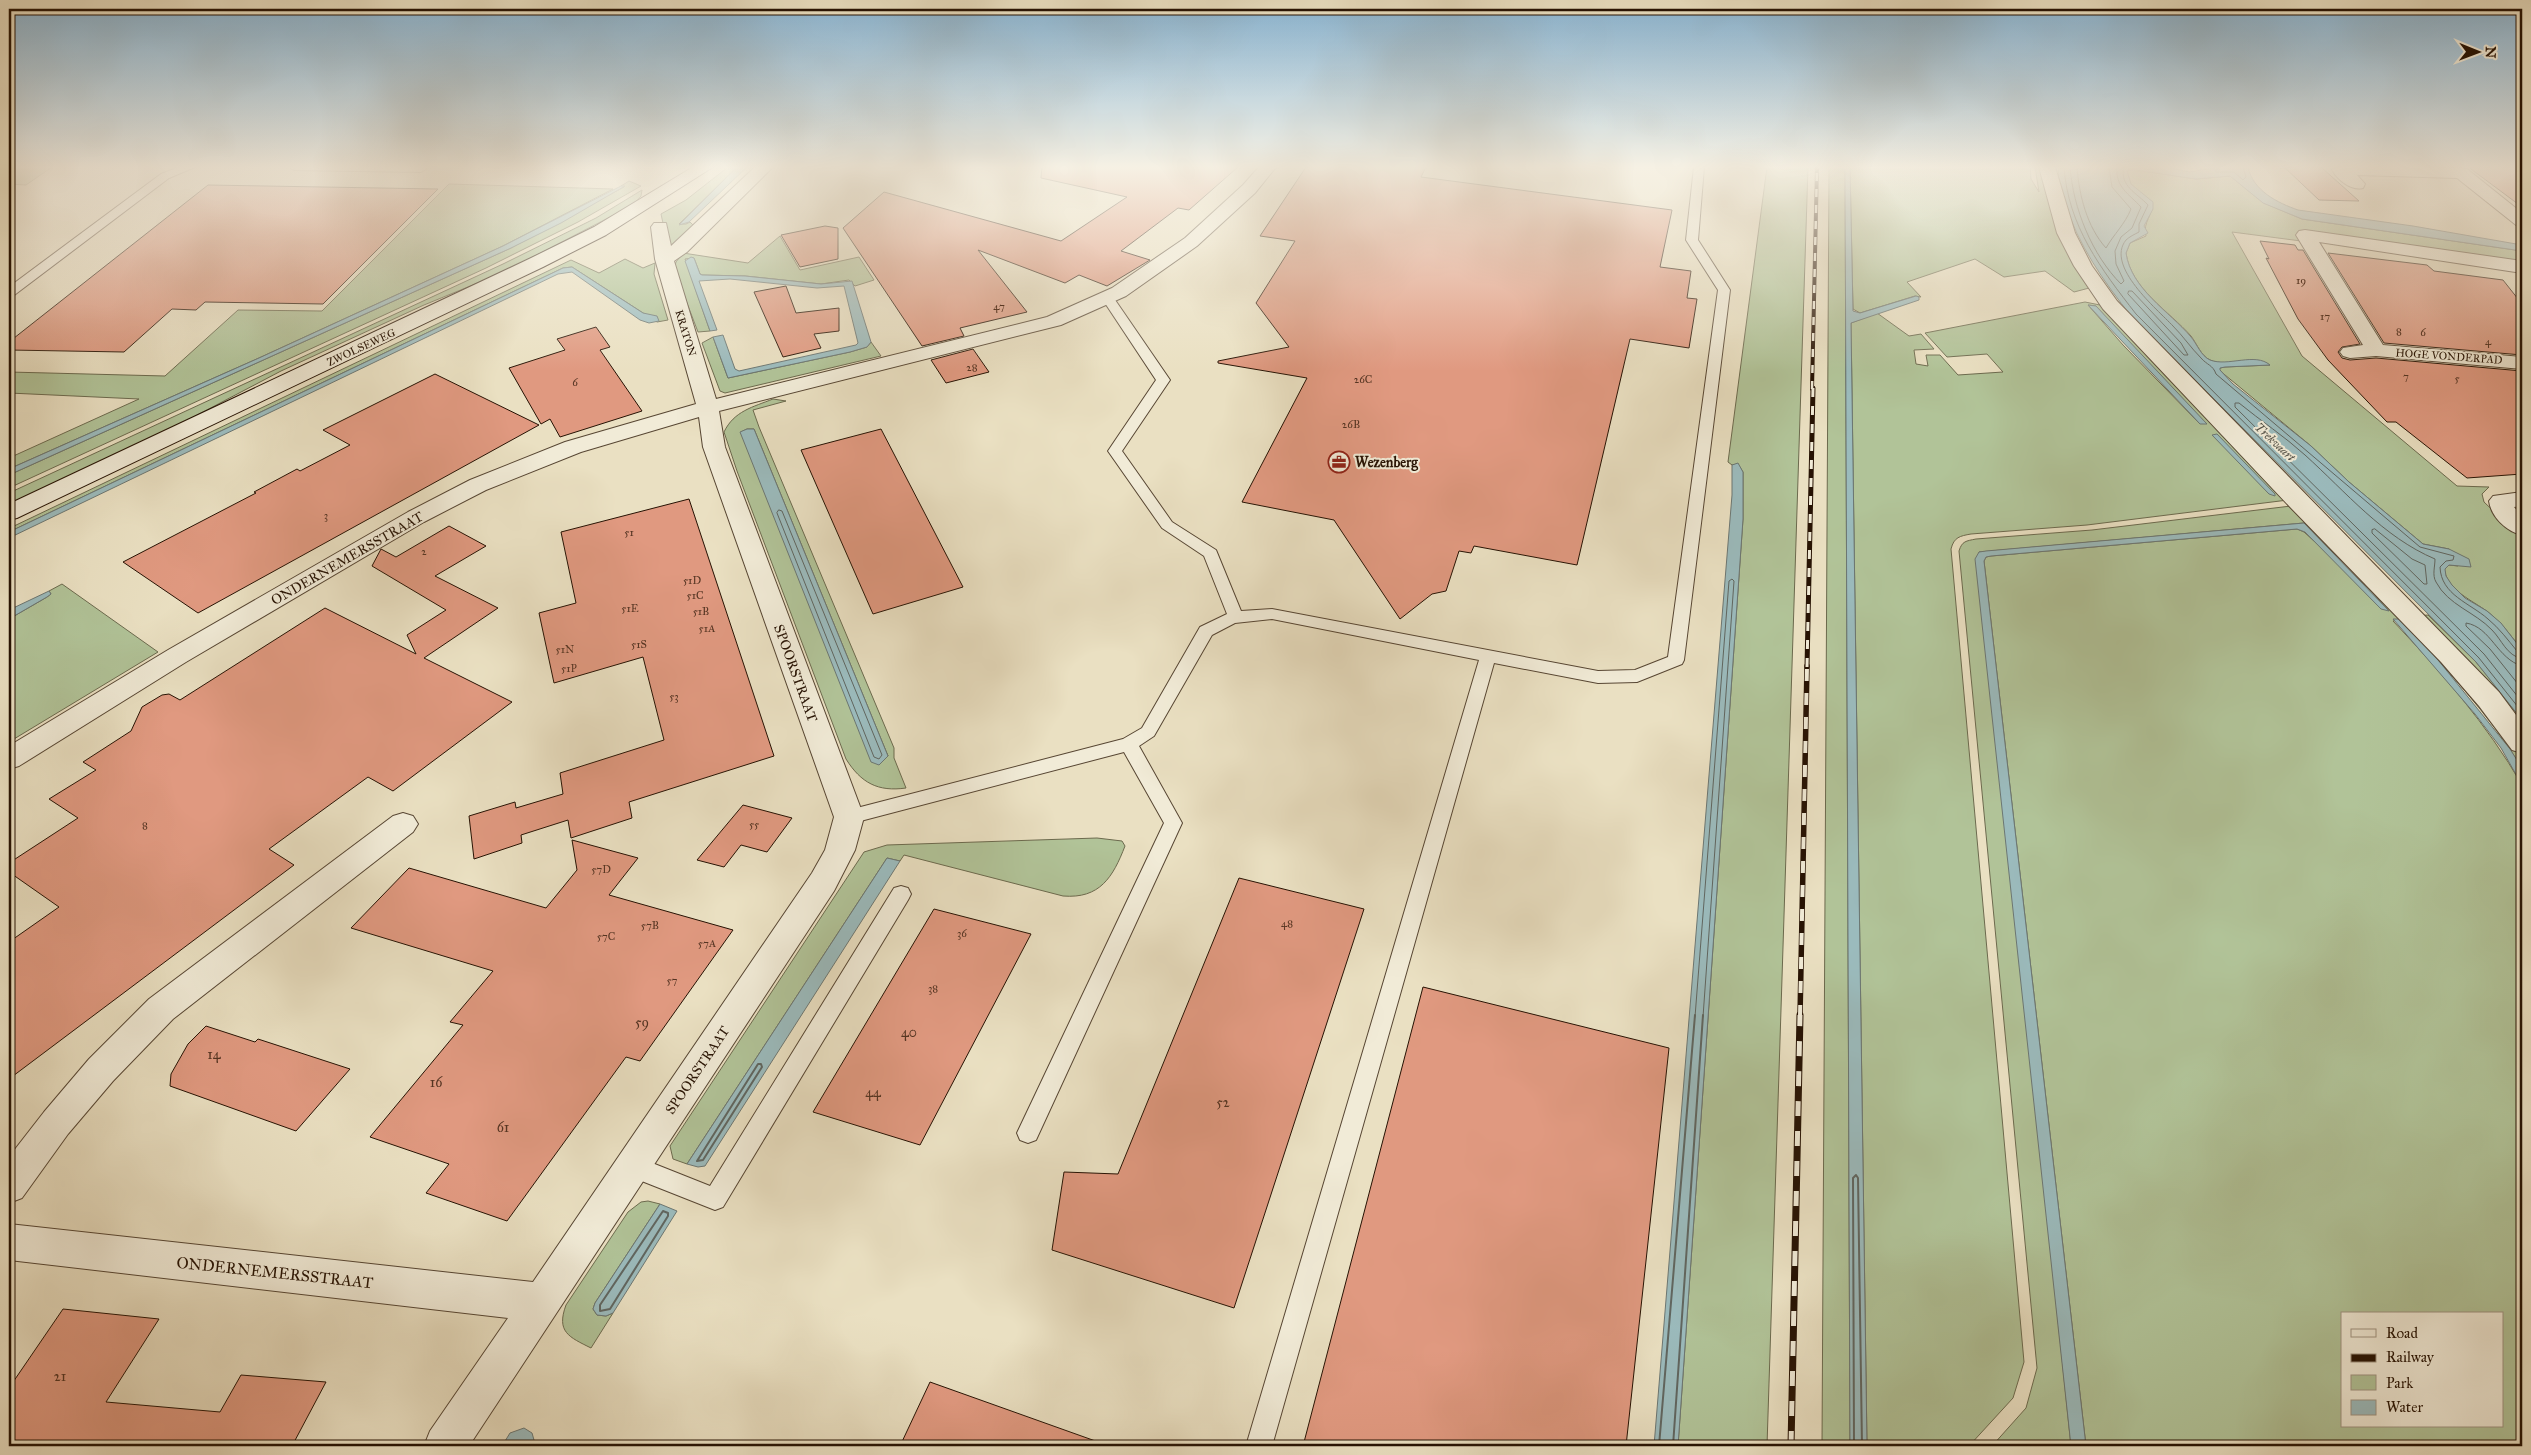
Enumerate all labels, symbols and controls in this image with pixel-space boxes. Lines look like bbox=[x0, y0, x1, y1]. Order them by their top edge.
north arrow bbox=[2454, 28, 2504, 78]
text: N bbox=[2482, 46, 2499, 58]
house number: 19 bbox=[2296, 274, 2306, 287]
house number: 47 bbox=[993, 300, 1005, 313]
street label: KRATON bbox=[672, 308, 699, 358]
house number: 17 bbox=[2320, 310, 2330, 323]
house number: 8 bbox=[2396, 325, 2402, 338]
street label: ZWOLSEWEG bbox=[325, 326, 397, 369]
house number: 6 bbox=[2420, 326, 2426, 339]
house number: 4 bbox=[2485, 335, 2492, 348]
street label: HOGE VONDERPAD bbox=[2395, 346, 2503, 367]
house number: 28 bbox=[966, 361, 978, 374]
house number: 7 bbox=[2403, 370, 2409, 383]
house number: 5 bbox=[2454, 372, 2460, 385]
house number: 26C bbox=[1354, 373, 1372, 386]
house number: 6 bbox=[572, 376, 578, 389]
house number: 26B bbox=[1342, 418, 1360, 431]
water label: Trekvaart bbox=[2252, 420, 2299, 465]
office icon: Wezenberg bbox=[1327, 450, 1351, 474]
place label: Wezenberg bbox=[1355, 454, 1418, 472]
street label: ONDERNEMERSSTRAAT bbox=[268, 508, 427, 609]
house number: 3 bbox=[324, 509, 328, 522]
house number: 51 bbox=[624, 526, 634, 539]
house number: 2 bbox=[421, 545, 427, 558]
house number: 51D bbox=[683, 574, 701, 587]
house number: 51C bbox=[687, 589, 703, 602]
house number: 51E bbox=[621, 602, 639, 615]
house number: 51B bbox=[693, 605, 709, 618]
house number: 51A bbox=[699, 622, 716, 635]
street label: SPOORSTRAAT bbox=[770, 622, 821, 725]
house number: 51S bbox=[631, 638, 647, 651]
house number: 51N bbox=[556, 643, 574, 656]
house number: 51P bbox=[561, 662, 578, 675]
house number: 53 bbox=[669, 690, 679, 703]
house number: 55 bbox=[749, 818, 759, 831]
house number: 8 bbox=[142, 819, 148, 832]
house number: 57D bbox=[591, 863, 611, 876]
house number: 48 bbox=[1281, 917, 1293, 930]
house number: 57B bbox=[641, 919, 659, 932]
house number: 36 bbox=[957, 927, 967, 940]
house number: 57C bbox=[597, 930, 615, 943]
house number: 57A bbox=[698, 937, 717, 950]
house number: 57 bbox=[667, 974, 678, 987]
house number: 38 bbox=[928, 982, 938, 995]
house number: 59 bbox=[635, 1014, 649, 1031]
street label: SPOORSTRAAT bbox=[662, 1023, 733, 1118]
house number: 40 bbox=[901, 1024, 917, 1041]
house number: 14 bbox=[207, 1046, 222, 1063]
house number: 16 bbox=[430, 1074, 443, 1091]
house number: 44 bbox=[865, 1084, 882, 1101]
house number: 52 bbox=[1216, 1094, 1230, 1111]
house number: 61 bbox=[497, 1119, 510, 1136]
street label: ONDERNEMERSSTRAAT bbox=[176, 1253, 374, 1292]
legend bbox=[2341, 1312, 2504, 1428]
text: Road bbox=[2386, 1324, 2418, 1342]
text: Railway bbox=[2386, 1348, 2435, 1366]
house number: 21 bbox=[54, 1368, 67, 1385]
text: Park bbox=[2386, 1374, 2413, 1392]
text: Water bbox=[2386, 1398, 2423, 1416]

